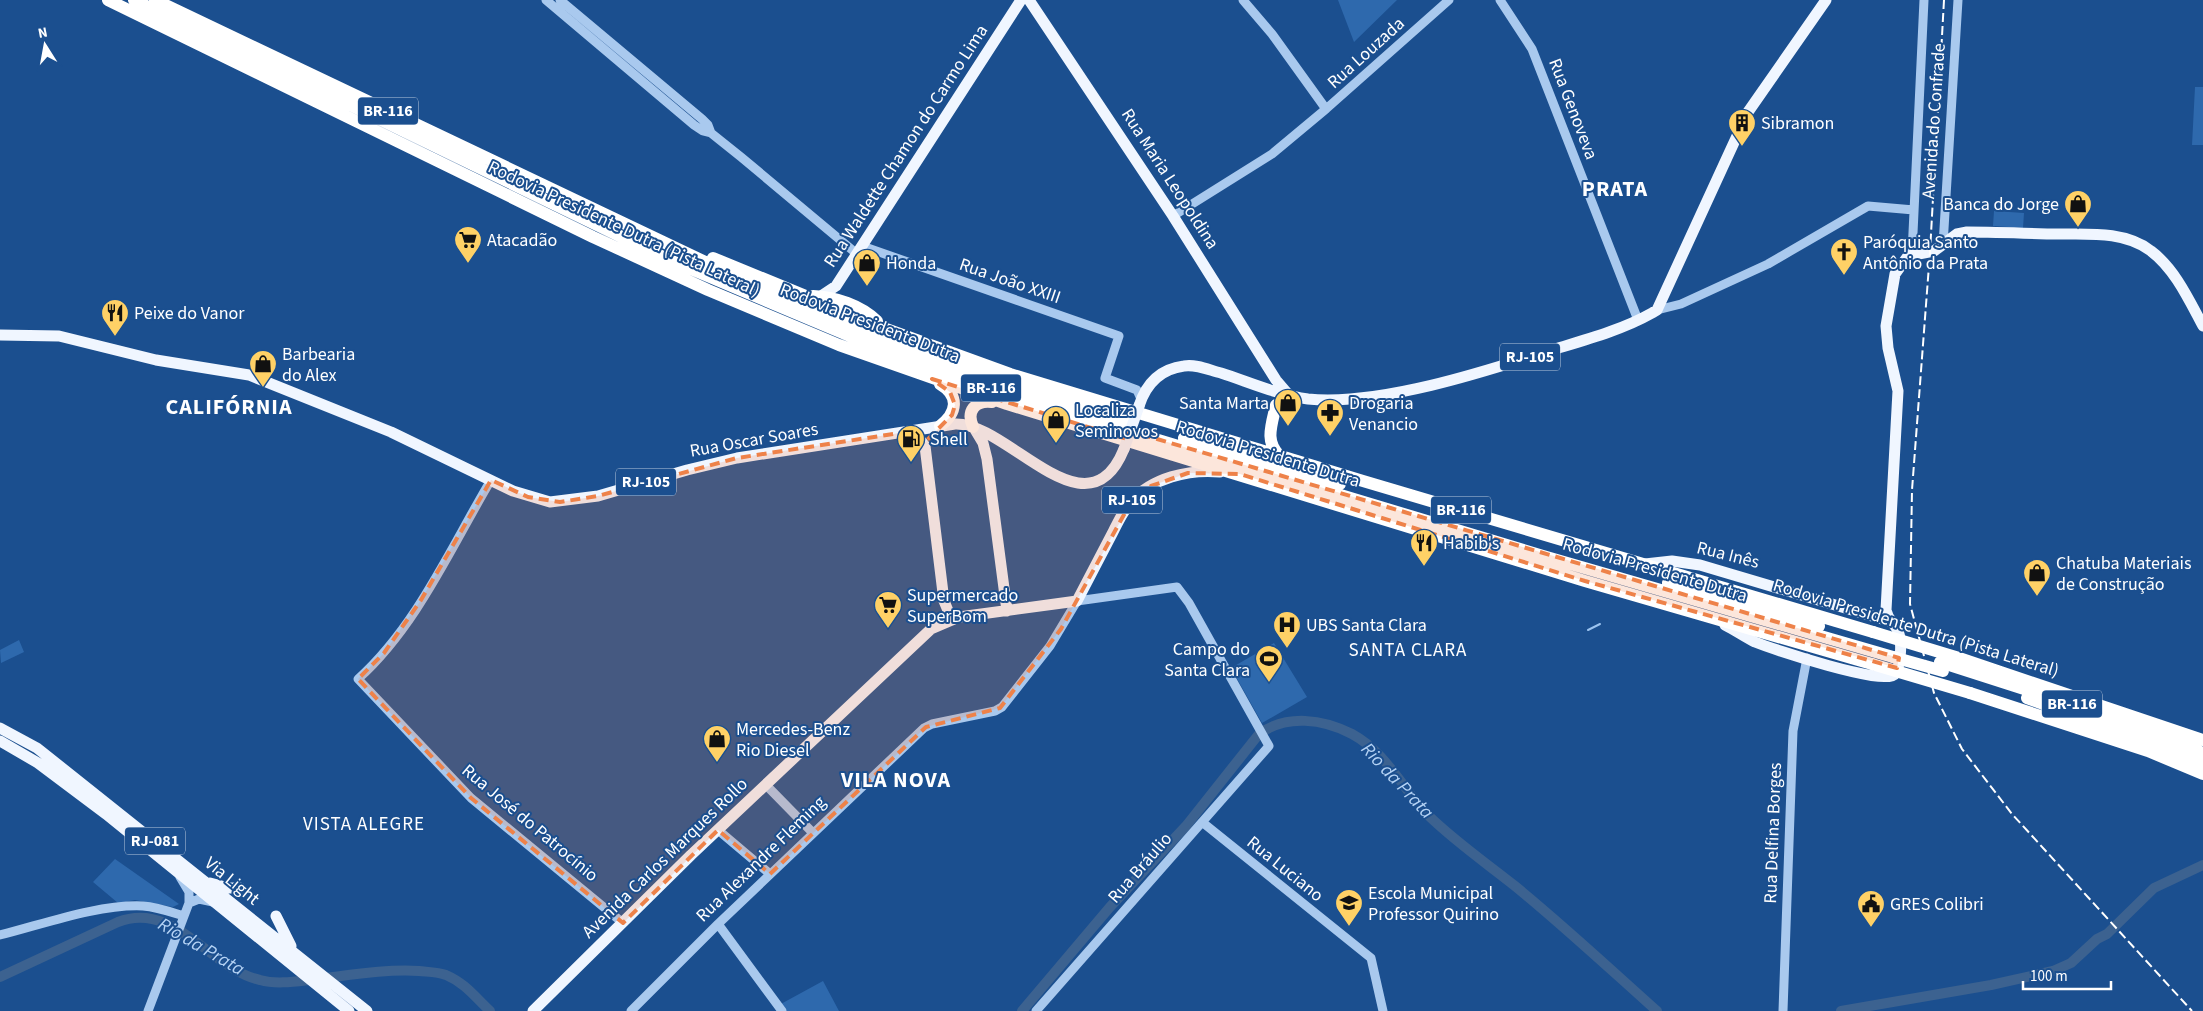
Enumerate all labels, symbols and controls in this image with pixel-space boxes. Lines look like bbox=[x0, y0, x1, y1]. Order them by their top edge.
street label: Rua Louzada bbox=[1322, 12, 1410, 94]
north arrow bbox=[20, 20, 70, 70]
street label: Rua Waldette Chamon do Carmo Lima bbox=[818, 20, 994, 272]
text: N bbox=[36, 23, 49, 44]
street label: Avenida do Confrade bbox=[1916, 42, 1952, 200]
street label: Rua Genoveva bbox=[1542, 55, 1604, 163]
road number: BR-116 bbox=[358, 98, 418, 124]
street label: Rua Maria Leopoldina bbox=[1115, 104, 1225, 254]
building icon: Sibramon bbox=[1727, 108, 1757, 147]
place label: Sibramon bbox=[1761, 111, 1834, 136]
street label: Rodovia Presidente Dutra (Pista Lateral) bbox=[484, 155, 764, 303]
district label: PRATA bbox=[1582, 173, 1648, 205]
shop icon: Banca do Jorge bbox=[2063, 189, 2093, 228]
place label: Banca do Jorge bbox=[1943, 192, 2059, 217]
supermarket icon: Atacadão bbox=[453, 225, 483, 264]
place label: Atacadão bbox=[487, 228, 557, 253]
place label: Paróquia Santo Antônio da Prata bbox=[1863, 230, 1988, 276]
church icon: Paróquia Santo Antônio da Prata bbox=[1829, 237, 1859, 276]
shop icon: Honda bbox=[852, 248, 882, 287]
place label: Honda bbox=[886, 251, 936, 276]
street label: Rua João XXIII bbox=[956, 252, 1064, 310]
street label: Rodovia Presidente Dutra bbox=[776, 277, 964, 369]
restaurant icon: Peixe do Vanor bbox=[100, 298, 130, 337]
place label: Peixe do Vanor bbox=[134, 301, 245, 326]
place label: Barbearia do Alex bbox=[282, 342, 355, 388]
road number: RJ-105 bbox=[1500, 344, 1560, 371]
shop icon: Barbearia do Alex bbox=[248, 349, 278, 388]
road number: BR-116 bbox=[961, 374, 1021, 402]
shop icon: Santa Marta bbox=[1273, 388, 1303, 427]
district label: CALIFÓRNIA bbox=[165, 391, 293, 423]
place label: Santa Marta bbox=[1179, 391, 1269, 416]
place label: Drogaria Venancio bbox=[1349, 391, 1418, 437]
place label: Localiza Seminovos bbox=[1075, 398, 1158, 444]
pharmacy icon: Drogaria Venancio bbox=[1315, 398, 1345, 437]
shop icon: Localiza Seminovos bbox=[1041, 405, 1071, 444]
street label: Rodovia Presidente Dutra bbox=[1173, 414, 1363, 494]
street label: Rua Oscar Soares bbox=[688, 416, 820, 464]
fuel station icon: Shell bbox=[896, 424, 926, 463]
place label: Shell bbox=[930, 427, 968, 452]
road number: RJ-105 bbox=[616, 468, 676, 496]
road number: RJ-105 bbox=[1102, 486, 1162, 514]
road number: BR-116 bbox=[1431, 496, 1491, 524]
restaurant icon: Habib's bbox=[1409, 528, 1439, 567]
place label: Habib's bbox=[1443, 531, 1499, 556]
street label: Rodovia Presidente Dutra bbox=[1560, 532, 1750, 608]
street label: Rua Inês bbox=[1694, 535, 1762, 575]
place label: Chatuba Materiais de Construção bbox=[2056, 551, 2192, 597]
shop icon: Chatuba Materiais de Construção bbox=[2022, 558, 2052, 597]
street label: Rodovia Presidente Dutra (Pista Lateral) bbox=[1770, 573, 2062, 683]
place label: Supermercado SuperBom bbox=[907, 583, 1018, 629]
supermarket icon: Supermercado SuperBom bbox=[873, 590, 903, 629]
hospital icon: UBS Santa Clara bbox=[1272, 610, 1302, 649]
place label: UBS Santa Clara bbox=[1306, 613, 1427, 638]
place label: Campo do Santa Clara bbox=[1164, 637, 1250, 683]
district label: SANTA CLARA bbox=[1349, 637, 1467, 664]
sports icon: Campo do Santa Clara bbox=[1254, 644, 1284, 683]
road number: BR-116 bbox=[2042, 691, 2102, 718]
place label: Mercedes-Benz Rio Diesel bbox=[736, 717, 850, 763]
shop icon: Mercedes-Benz Rio Diesel bbox=[702, 724, 732, 763]
water label: Rio da Prata bbox=[1354, 737, 1440, 825]
street label: Rua José do Patrocínio bbox=[456, 758, 604, 888]
street label: Rua Delfina Borges bbox=[1758, 762, 1788, 904]
district label: VILA NOVA bbox=[840, 764, 951, 796]
street label: Avenida Carlos Marques Rollo bbox=[577, 772, 753, 944]
street label: Rua Alexandre Fleming bbox=[690, 790, 832, 928]
district label: VISTA ALEGRE bbox=[303, 811, 425, 838]
street label: Rua Bráulio bbox=[1102, 827, 1178, 909]
road number: RJ-081 bbox=[125, 828, 185, 854]
street label: Rua Luciano bbox=[1241, 830, 1329, 908]
street label: Via Light bbox=[199, 851, 265, 911]
place label: Escola Municipal Professor Quirino bbox=[1368, 881, 1499, 927]
school or university icon: Escola Municipal Professor Quirino bbox=[1334, 888, 1364, 927]
public building icon: GRES Colibri bbox=[1856, 889, 1886, 928]
place label: GRES Colibri bbox=[1890, 892, 1984, 917]
water label: Rio da Prata bbox=[153, 911, 249, 983]
scale bar bbox=[2023, 958, 2110, 990]
text: 100 m bbox=[2030, 966, 2068, 987]

